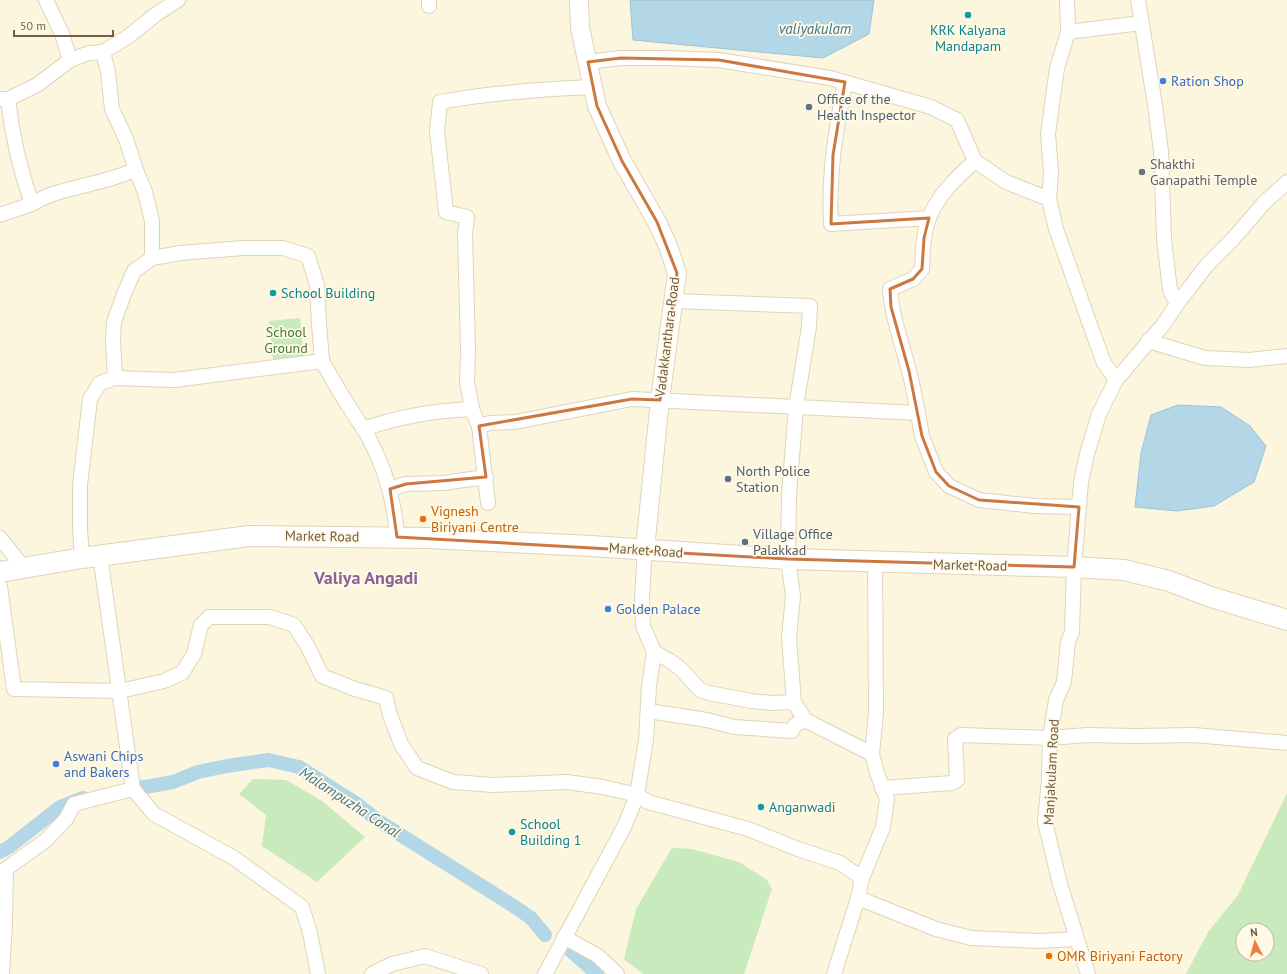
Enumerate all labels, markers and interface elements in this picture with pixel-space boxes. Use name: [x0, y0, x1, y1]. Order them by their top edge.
marker: KRK Kalyana Mandapam: [963, 10, 973, 20]
scale bar: [14, 12, 113, 38]
text: 50 m: [20, 18, 46, 33]
water label: valiyakulam: [779, 19, 851, 38]
place label: KRK Kalyana Mandapam: [930, 21, 1006, 55]
place label: Ration Shop: [1171, 72, 1244, 90]
marker: Ration Shop: [1158, 76, 1168, 86]
place label: Office of the Health Inspector: [817, 90, 916, 124]
marker: Office of the Health Inspector: [804, 102, 814, 112]
place label: Shakthi Ganapathi Temple: [1150, 155, 1257, 189]
marker: Shakthi Ganapathi Temple: [1137, 167, 1147, 177]
street label: Vadakkanthara Road: [651, 276, 683, 399]
place label: School Building: [281, 284, 375, 302]
marker: School Building: [268, 288, 278, 298]
park label: School Ground: [264, 323, 308, 357]
place label: North Police Station: [736, 462, 810, 496]
marker: North Police Station: [723, 474, 733, 484]
place label: Vignesh Biriyani Centre: [430, 502, 519, 536]
marker: Vignesh Biriyani Centre: [418, 514, 428, 524]
place label: Village Office Palakkad: [752, 525, 833, 559]
street label: Market Road: [285, 526, 359, 546]
marker: Village Office Palakkad: [740, 537, 750, 547]
street label: Market Road: [608, 538, 684, 562]
street label: Market Road: [933, 555, 1007, 575]
district label: Valiya Angadi: [313, 566, 418, 589]
place label: Golden Palace: [616, 600, 701, 618]
marker: Golden Palace: [603, 604, 613, 614]
street label: Manjakulam Road: [1039, 718, 1063, 826]
place label: Aswani Chips and Bakers: [64, 747, 143, 781]
marker: Aswani Chips and Bakers: [51, 759, 61, 769]
water label: Malampuzha Canal: [296, 762, 404, 842]
place label: Anganwadi: [769, 798, 836, 816]
marker: Anganwadi: [756, 802, 766, 812]
place label: School Building 1: [520, 815, 581, 849]
marker: School Building 1: [507, 827, 517, 837]
north arrow: [1235, 922, 1275, 962]
text: N: [1250, 925, 1258, 939]
place label: OMR Biriyani Factory: [1057, 947, 1183, 965]
marker: OMR Biriyani Factory: [1044, 951, 1054, 961]

